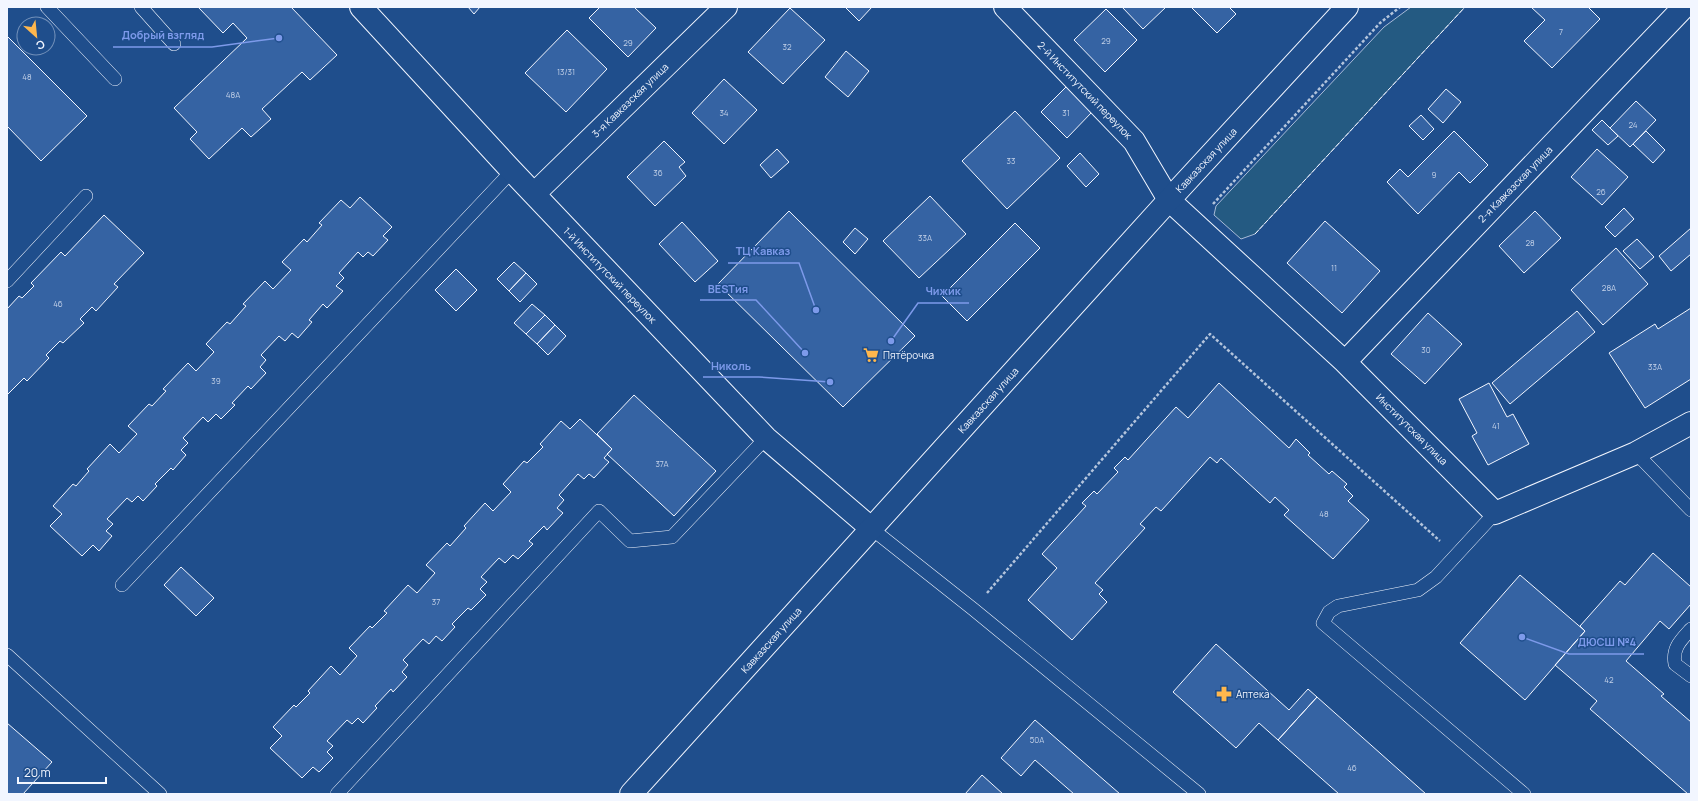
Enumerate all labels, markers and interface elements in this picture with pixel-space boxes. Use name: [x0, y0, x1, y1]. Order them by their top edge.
north arrow: [16, 16, 56, 56]
callout: Добрый взгляд: [113, 24, 212, 47]
house number: 7: [1559, 26, 1563, 37]
text: Добрый взгляд: [122, 27, 204, 42]
house number: 29: [1101, 35, 1111, 46]
text: С: [34, 37, 48, 54]
house number: 29: [623, 37, 633, 48]
street label: 2-й Институтский переулок: [1035, 38, 1136, 143]
house number: 32: [783, 41, 792, 52]
street label: 3-я Кавказская улица: [589, 60, 671, 140]
house number: 13/31: [557, 66, 575, 77]
house number: 48: [22, 71, 32, 82]
house number: 48А: [226, 89, 240, 100]
house number: 34: [719, 107, 729, 118]
house number: 31: [1062, 107, 1070, 118]
house number: 24: [1628, 119, 1638, 130]
street label: Кавказская улица: [1172, 124, 1240, 196]
street label: 2-я Кавказская улица: [1475, 143, 1555, 225]
house number: 33: [1007, 155, 1015, 166]
house number: 36: [653, 167, 663, 178]
house number: 9: [1432, 169, 1437, 180]
house number: 26: [1596, 186, 1606, 197]
street label: 1-й Институтский переулок: [560, 224, 660, 327]
house number: 33А: [918, 232, 932, 243]
house number: 28: [1525, 237, 1535, 248]
callout: ТЦ Кавказ: [728, 240, 799, 263]
text: ТЦ Кавказ: [736, 243, 791, 258]
house number: 11: [1331, 262, 1337, 273]
callout: BESTия: [700, 277, 756, 300]
callout: Чижик: [918, 280, 969, 303]
text: BESTия: [708, 281, 748, 296]
house number: 28А: [1602, 282, 1616, 293]
text: Чижик: [925, 283, 962, 298]
house number: 46: [53, 298, 63, 309]
house number: 30: [1421, 344, 1431, 355]
supermarket icon: Пятёрочка: [862, 346, 880, 364]
place label: Пятёрочка: [883, 348, 934, 362]
callout: Николь: [703, 354, 759, 377]
text: Николь: [711, 358, 751, 373]
house number: 33А: [1648, 361, 1662, 372]
street label: Кавказская улица: [955, 364, 1021, 436]
house number: 39: [211, 375, 221, 386]
street label: Институтская улица: [1373, 390, 1451, 468]
house number: 41: [1492, 420, 1500, 431]
house number: 37А: [655, 458, 669, 469]
house number: 48: [1319, 508, 1329, 519]
house number: 37: [432, 596, 440, 607]
street label: Кавказская улица: [738, 604, 804, 676]
callout: ДЮСШ №4: [1569, 631, 1644, 654]
text: ДЮСШ №4: [1578, 634, 1637, 649]
house number: 42: [1604, 674, 1614, 685]
pharmacy icon: Аптека: [1215, 685, 1233, 703]
place label: Аптека: [1236, 687, 1269, 701]
house number: 50А: [1030, 734, 1044, 745]
scale bar: [18, 759, 106, 785]
house number: 46: [1347, 762, 1357, 773]
text: 20 m: [24, 764, 51, 781]

